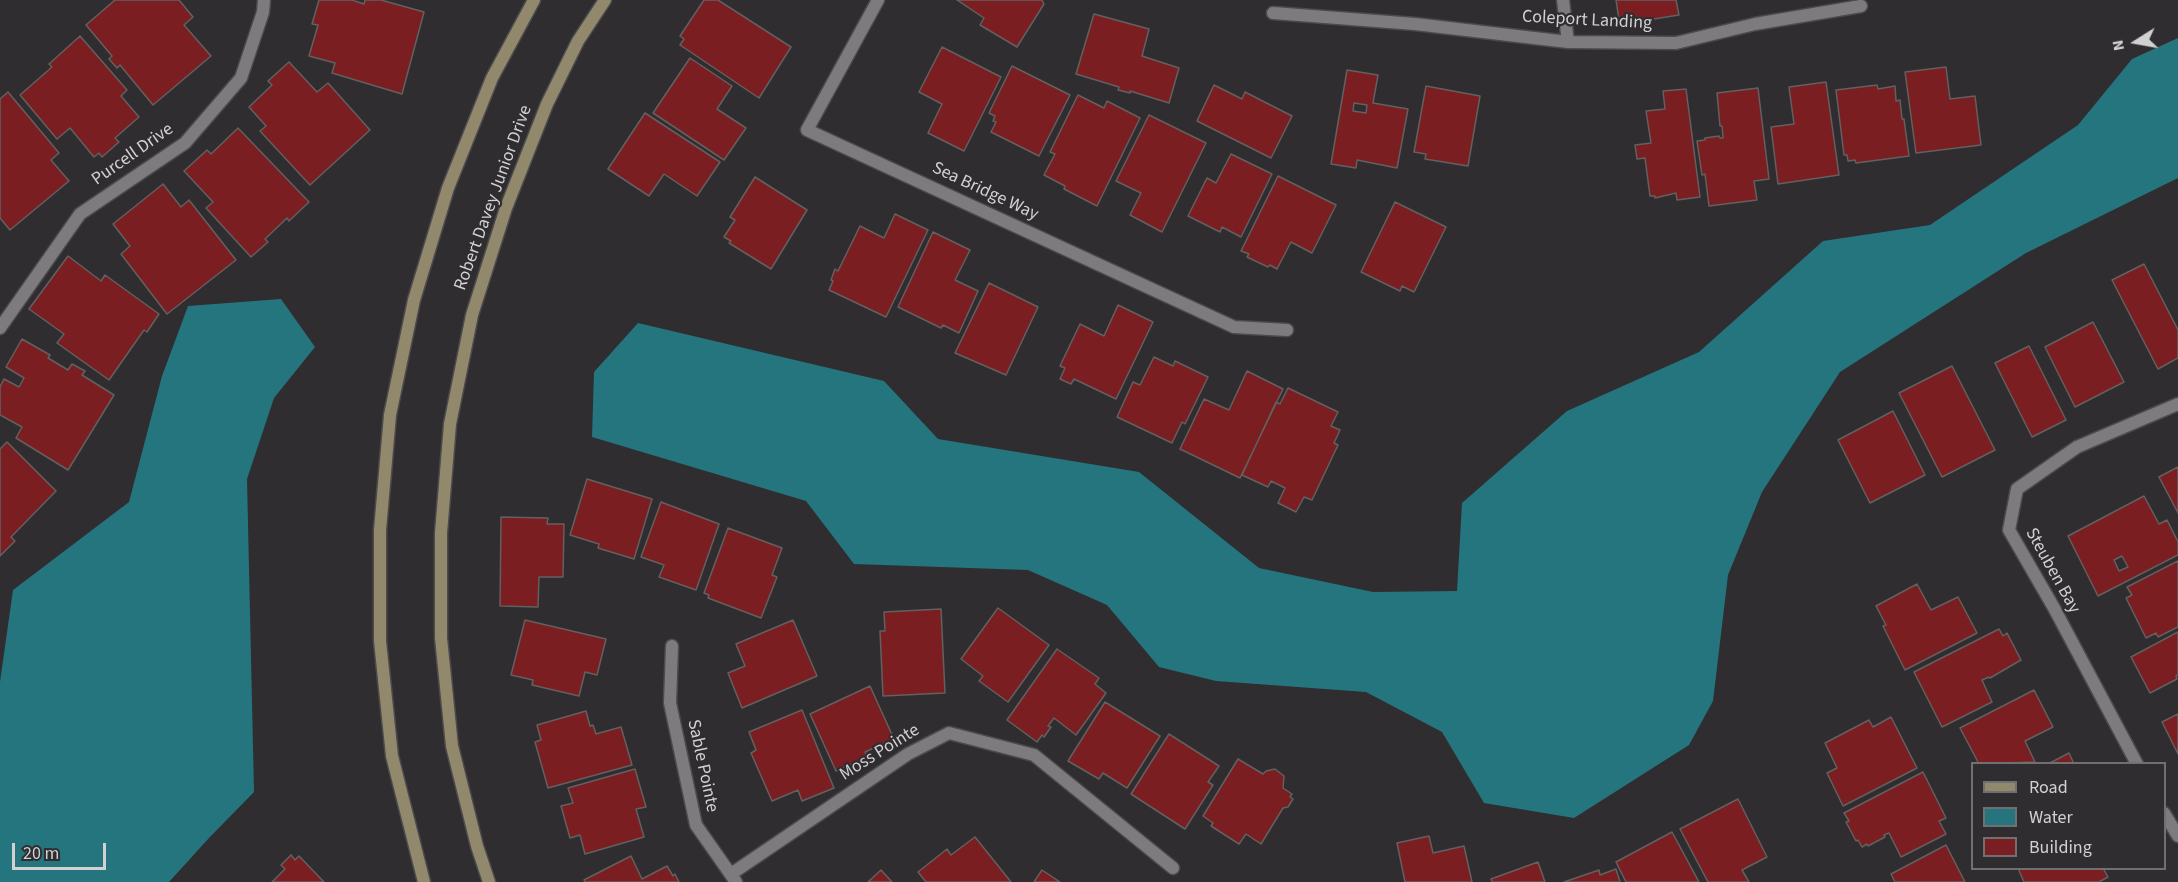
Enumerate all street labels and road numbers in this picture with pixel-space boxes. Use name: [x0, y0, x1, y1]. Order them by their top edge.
street label: Coleport Landing: [1521, 7, 1653, 35]
street label: Robert Davey Junior Drive: [450, 102, 538, 294]
street label: Purcell Drive: [88, 119, 178, 191]
street label: Sea Bridge Way: [928, 158, 1042, 226]
street label: Steuben Bay: [2020, 525, 2084, 617]
street label: Sable Pointe: [682, 718, 722, 814]
street label: Moss Pointe: [836, 720, 924, 786]

